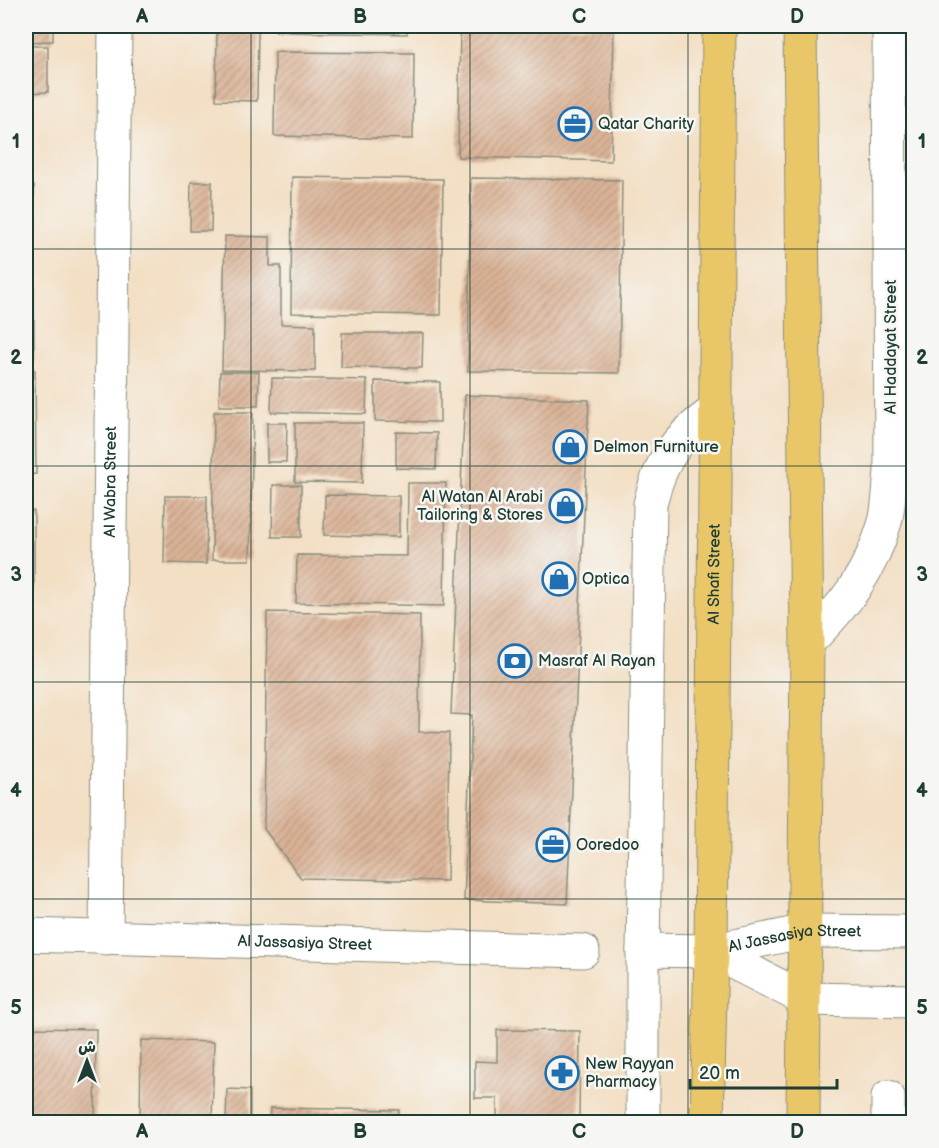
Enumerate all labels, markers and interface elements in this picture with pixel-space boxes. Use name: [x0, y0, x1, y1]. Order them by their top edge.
text: A: [135, 5, 149, 29]
text: B: [353, 5, 367, 29]
text: C: [572, 5, 586, 29]
text: D: [790, 5, 804, 29]
office icon: Qatar Charity: [557, 106, 593, 142]
place label: Qatar Charity: [598, 115, 695, 134]
text: 1: [12, 130, 20, 154]
text: 1: [918, 130, 926, 154]
street label: Al Haddayat Street: [882, 280, 901, 414]
text: 2: [10, 346, 22, 370]
text: 2: [916, 346, 928, 370]
street label: Al Wabra Street: [100, 426, 121, 538]
shop icon: Delmon Furniture: [552, 429, 588, 465]
place label: Delmon Furniture: [593, 438, 719, 457]
place label: Al Watan Al Arabi Tailoring & Stores: [417, 488, 543, 525]
shop icon: Al Watan Al Arabi Tailoring & Stores: [548, 488, 584, 524]
street label: Al Shafi Street: [704, 524, 724, 625]
shop icon: Optica: [541, 561, 577, 597]
text: 3: [10, 563, 22, 587]
text: 3: [916, 563, 928, 587]
place label: Optica: [582, 570, 630, 589]
bank icon: Masraf Al Rayan: [497, 643, 533, 679]
place label: Masraf Al Rayan: [538, 652, 656, 671]
text: 4: [10, 779, 22, 803]
text: 4: [916, 779, 928, 803]
office icon: Ooredoo: [535, 827, 571, 863]
place label: Ooredoo: [576, 836, 639, 855]
street label: Al Jassasiya Street: [726, 921, 861, 957]
street label: Al Jassasiya Street: [237, 932, 372, 954]
text: 5: [10, 996, 22, 1020]
text: 5: [916, 996, 928, 1020]
north arrow: [57, 1031, 117, 1091]
text: ش: [78, 1038, 96, 1057]
scale bar: [690, 1052, 837, 1090]
pharmacy icon: New Rayyan Pharmacy: [544, 1055, 580, 1091]
place label: New Rayyan Pharmacy: [585, 1055, 674, 1092]
text: 20 m: [699, 1063, 740, 1084]
text: A: [135, 1120, 149, 1144]
text: B: [353, 1120, 367, 1144]
text: C: [572, 1120, 586, 1144]
text: D: [790, 1120, 804, 1144]

